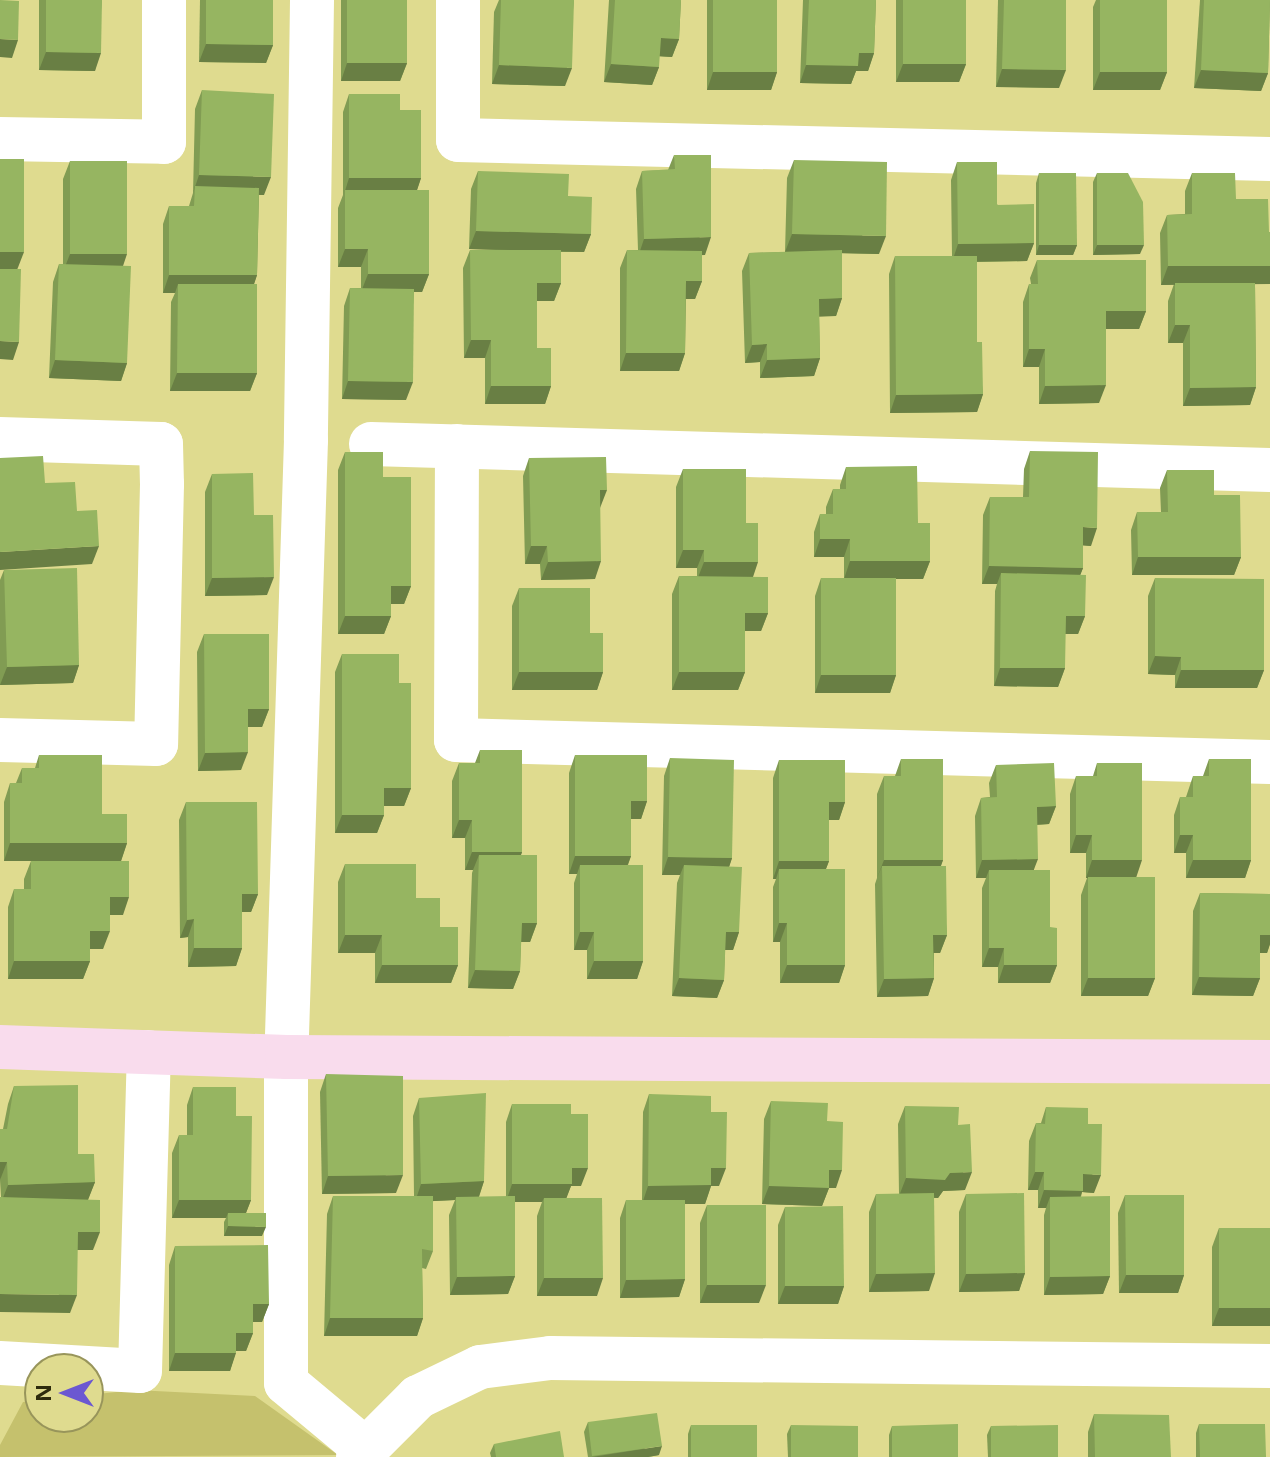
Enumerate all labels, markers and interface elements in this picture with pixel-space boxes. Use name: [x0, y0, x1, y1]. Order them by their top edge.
north arrow: [24, 1353, 104, 1433]
text: N: [27, 1384, 57, 1402]

